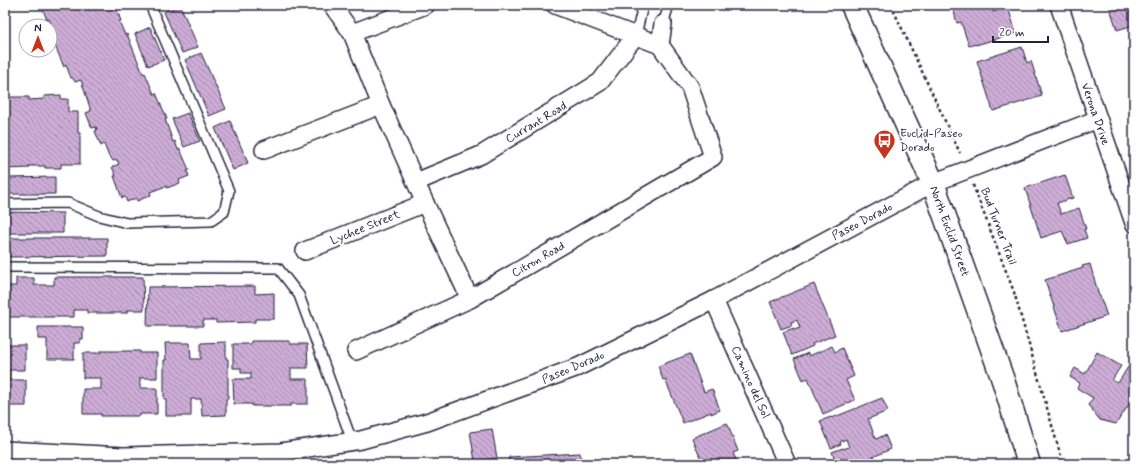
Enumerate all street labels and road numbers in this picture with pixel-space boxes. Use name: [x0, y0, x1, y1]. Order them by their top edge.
street label: Verona Drive: [1077, 81, 1113, 148]
street label: Currant Road: [503, 98, 570, 147]
street label: North Euclid Street: [925, 184, 973, 279]
street label: Bud Turner Trail: [976, 186, 1020, 267]
street label: Paseo Dorado: [829, 199, 896, 245]
street label: Lychee Street: [328, 207, 403, 249]
street label: Citron Road: [509, 238, 568, 282]
street label: Camino del Sol: [727, 344, 773, 421]
street label: Paseo Dorado: [540, 347, 607, 388]

